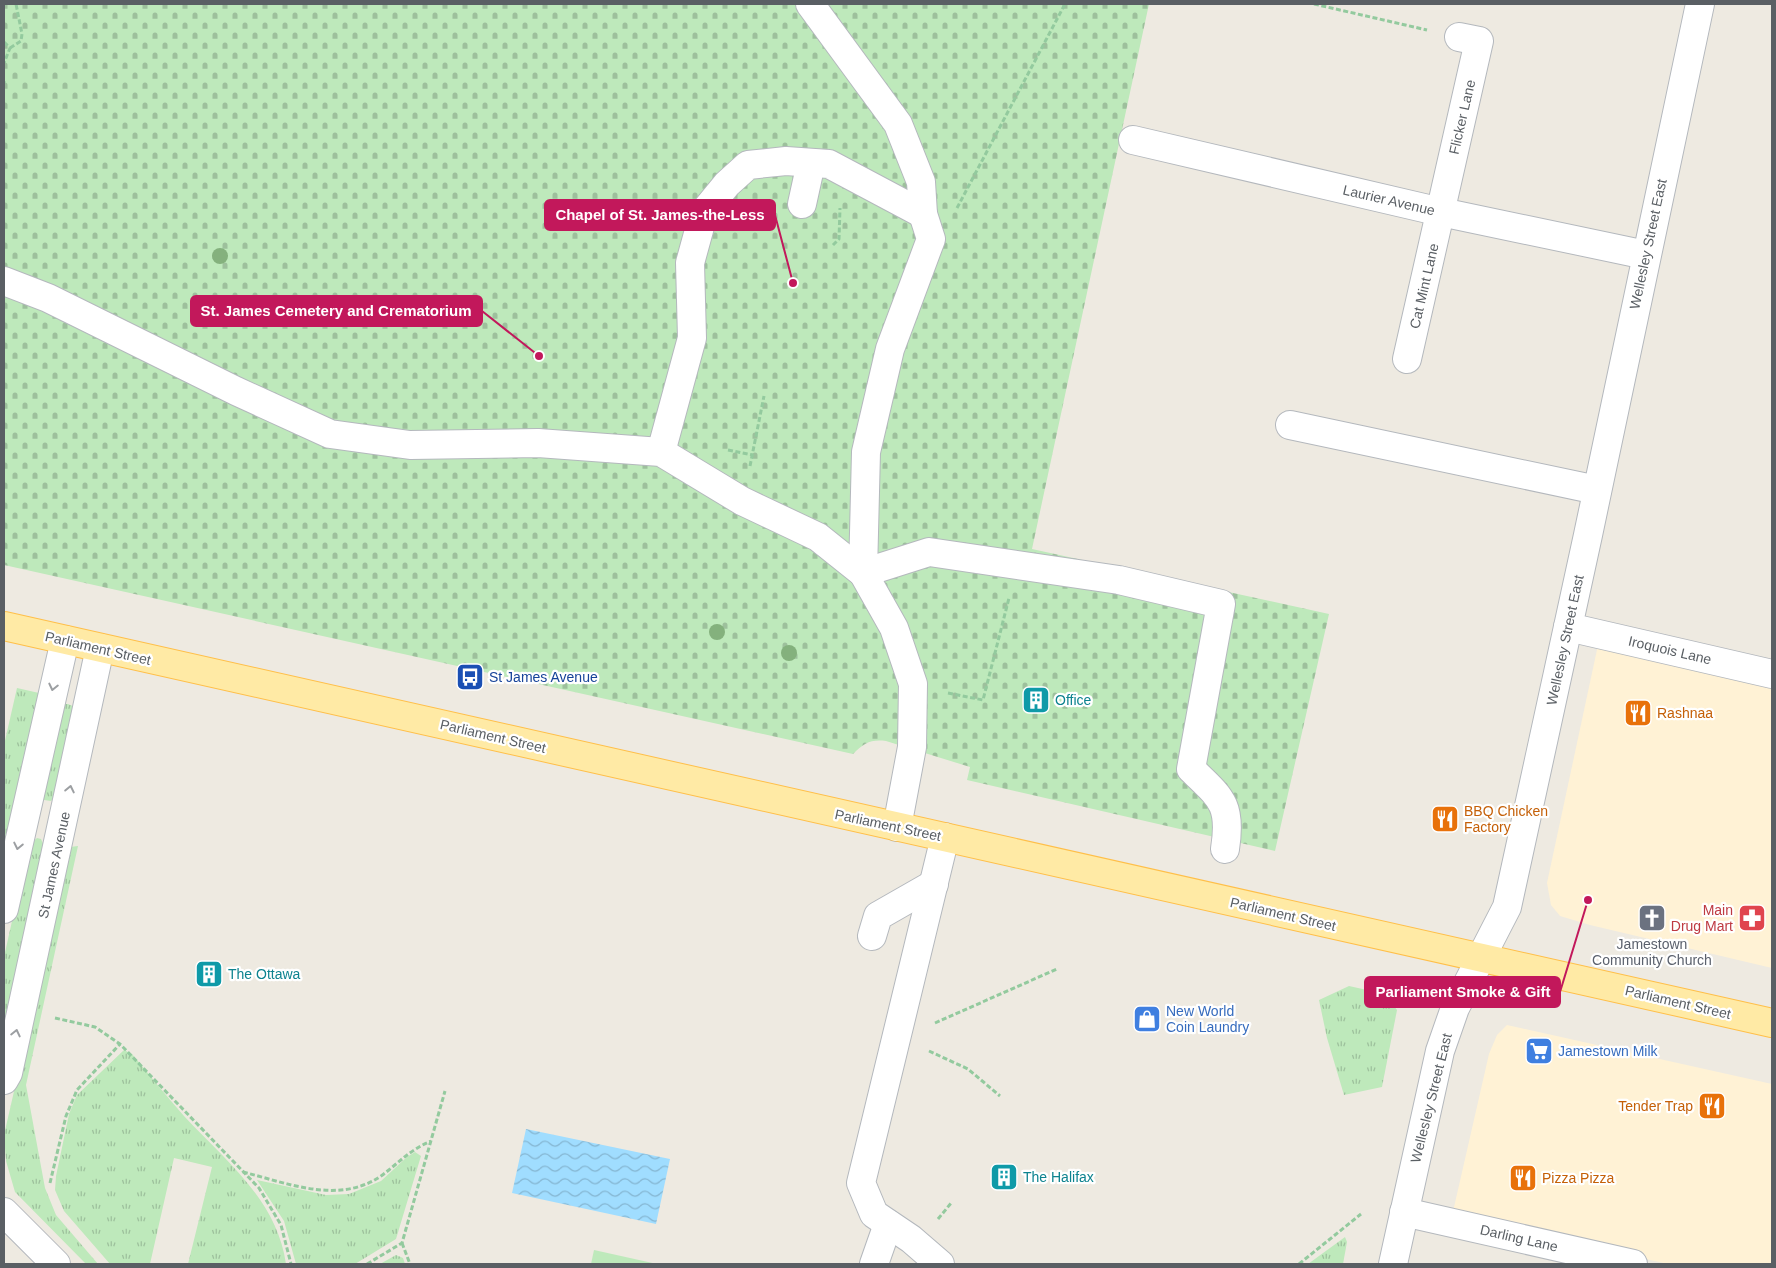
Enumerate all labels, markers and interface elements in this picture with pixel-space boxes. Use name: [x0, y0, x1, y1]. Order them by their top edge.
street label: Flicker Lane: [1446, 78, 1478, 156]
street label: Wellesley Street East: [1626, 177, 1670, 311]
street label: Laurier Avenue: [1341, 182, 1437, 218]
callout: Chapel of St. James-the-Less: [545, 200, 775, 230]
text: Chapel of St. James-the-Less: [555, 206, 765, 223]
street label: Cat Mint Lane: [1406, 242, 1442, 330]
callout: St. James Cemetery and Crematorium: [191, 296, 482, 326]
text: St. James Cemetery and Crematorium: [201, 302, 471, 319]
street label: Wellesley Street East: [1543, 573, 1587, 707]
street label: Parliament Street: [44, 628, 153, 668]
street label: Iroquois Lane: [1627, 633, 1713, 667]
bus stop icon: St James Avenue: [455, 662, 485, 692]
place label: St James Avenue: [489, 669, 598, 685]
one-way arrow: [48, 683, 59, 692]
building icon: Office: [1021, 685, 1051, 715]
place label: Office: [1055, 692, 1092, 708]
restaurant icon: Rashnaa: [1623, 698, 1653, 728]
place label: Rashnaa: [1657, 705, 1713, 721]
street label: Parliament Street: [439, 716, 548, 756]
one-way arrow: [64, 785, 75, 793]
place label: BBQ Chicken Factory: [1464, 803, 1548, 835]
restaurant icon: BBQ Chicken Factory: [1430, 804, 1460, 834]
street label: Parliament Street: [833, 806, 943, 844]
street label: St James Avenue: [35, 810, 73, 920]
one-way arrow: [13, 842, 24, 850]
street label: Parliament Street: [1229, 894, 1338, 934]
place label: Main Drug Mart: [1671, 902, 1733, 934]
church icon: Jamestown Community Church: [1637, 903, 1667, 933]
pharmacy icon: Main Drug Mart: [1737, 903, 1767, 933]
place label: Jamestown Community Church: [1592, 936, 1712, 968]
building icon: The Ottawa: [194, 959, 224, 989]
place label: The Ottawa: [228, 966, 301, 982]
callout: Parliament Smoke & Gift: [1365, 977, 1560, 1007]
street label: Parliament Street: [1624, 982, 1733, 1022]
text: Parliament Smoke & Gift: [1375, 983, 1551, 1000]
place label: New World Coin Laundry: [1166, 1003, 1249, 1035]
shop icon: New World Coin Laundry: [1132, 1004, 1162, 1034]
one-way arrow: [11, 1029, 21, 1038]
street label: Wellesley Street East: [1407, 1032, 1455, 1164]
supermarket icon: Jamestown Milk: [1524, 1036, 1554, 1066]
place label: Jamestown Milk: [1558, 1043, 1659, 1059]
restaurant icon: Tender Trap: [1697, 1091, 1727, 1121]
place label: Tender Trap: [1618, 1098, 1693, 1114]
building icon: The Halifax: [989, 1162, 1019, 1192]
restaurant icon: Pizza Pizza: [1508, 1163, 1538, 1193]
place label: The Halifax: [1023, 1169, 1094, 1185]
place label: Pizza Pizza: [1542, 1170, 1615, 1186]
street label: Darling Lane: [1479, 1221, 1560, 1255]

